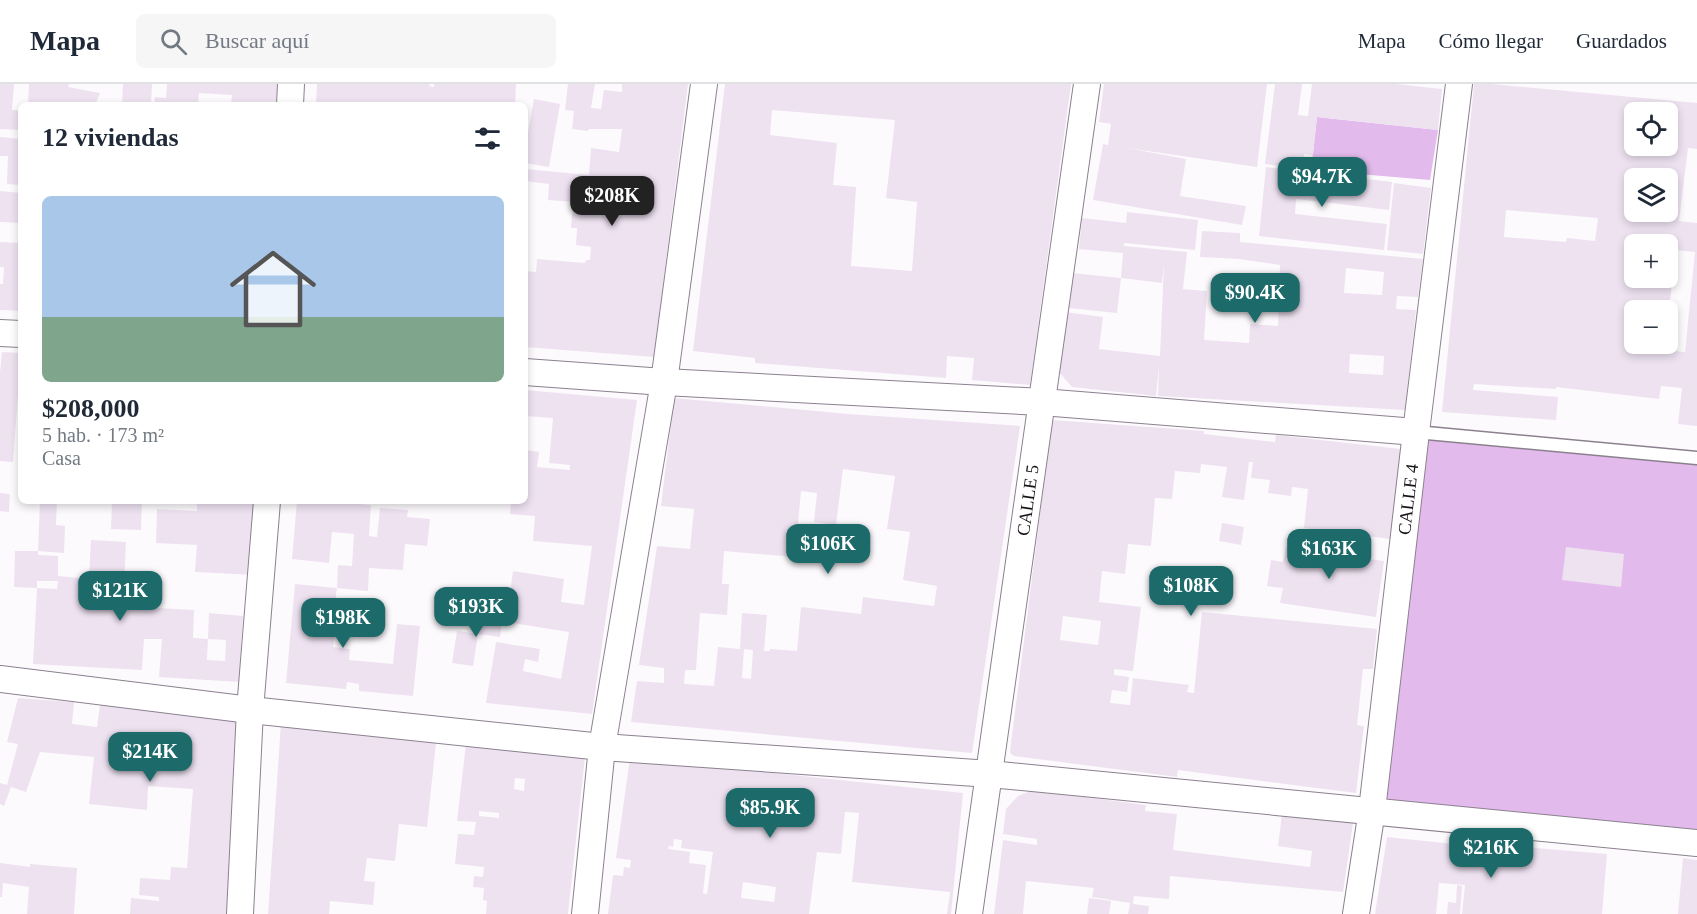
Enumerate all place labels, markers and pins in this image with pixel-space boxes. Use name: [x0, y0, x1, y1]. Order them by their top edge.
pin: $94.7K: [1273, 157, 1371, 208]
pin: $208K: [570, 176, 654, 227]
pin: $90.4K: [1206, 273, 1304, 324]
pin: $106K: [786, 524, 870, 575]
pin: $163K: [1287, 529, 1371, 580]
pin: $108K: [1149, 566, 1233, 617]
pin: $121K: [78, 571, 162, 622]
pin: $193K: [434, 587, 518, 638]
pin: $198K: [301, 598, 385, 649]
pin: $214K: [108, 732, 192, 783]
pin: $85.9K: [721, 788, 819, 839]
pin: $216K: [1449, 828, 1533, 879]

